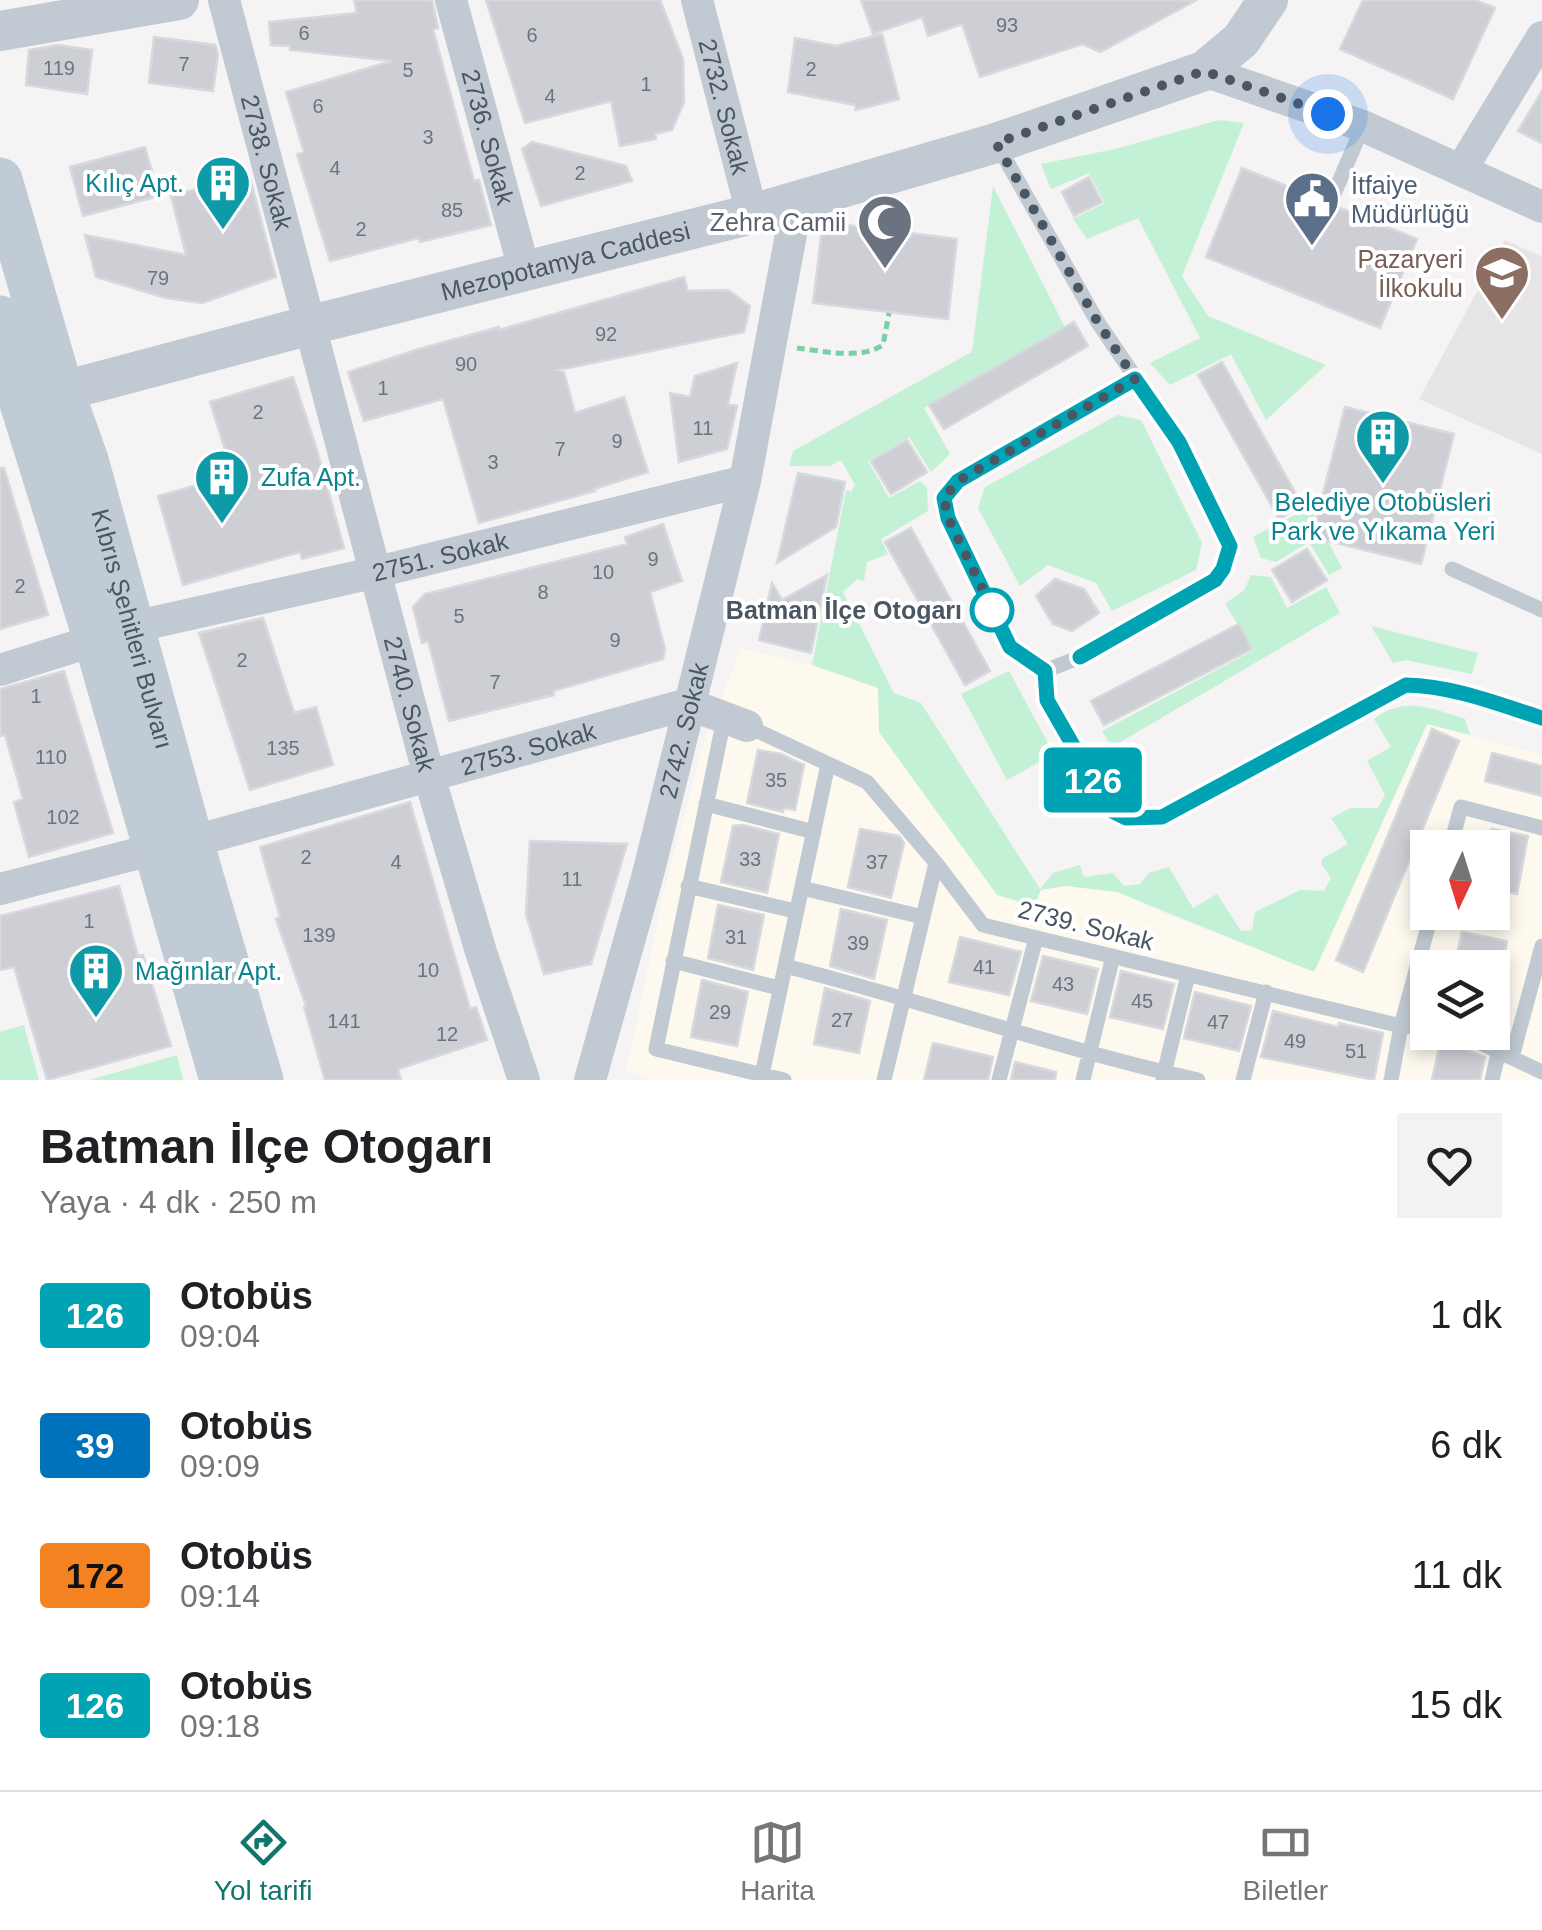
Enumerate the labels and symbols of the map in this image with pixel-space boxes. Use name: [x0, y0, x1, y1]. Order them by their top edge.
house number: 93: [996, 14, 1018, 36]
house number: 6: [298, 22, 310, 44]
house number: 6: [526, 24, 538, 46]
street label: 2732. Sokak: [694, 36, 755, 178]
house number: 7: [178, 53, 190, 75]
house number: 119: [43, 57, 75, 79]
house number: 2: [805, 58, 817, 80]
house number: 5: [402, 59, 414, 81]
street label: 2736. Sokak: [456, 66, 520, 208]
house number: 1: [640, 73, 652, 95]
house number: 4: [544, 85, 556, 107]
your location: [1303, 89, 1353, 139]
street label: 2738. Sokak: [236, 92, 298, 234]
house number: 6: [312, 95, 324, 117]
house number: 3: [422, 126, 434, 148]
building icon: Kılıç Apt.: [193, 153, 253, 232]
house number: 4: [329, 157, 341, 179]
house number: 2: [574, 162, 586, 184]
place label: Kılıç Apt.: [85, 169, 184, 197]
public building icon: İtfaiye Müdürlüğü: [1282, 169, 1342, 248]
place label: İtfaiye Müdürlüğü: [1351, 171, 1469, 228]
mosque icon: Zehra Camii: [855, 192, 915, 271]
house number: 85: [441, 199, 463, 221]
place label: Zehra Camii: [710, 208, 846, 236]
street label: Mezopotamya Caddesi: [438, 216, 693, 306]
house number: 2: [355, 218, 367, 240]
school or university icon: Pazaryeri İlkokulu: [1472, 243, 1532, 322]
place label: Pazaryeri İlkokulu: [1357, 245, 1463, 302]
house number: 79: [147, 267, 169, 289]
house number: 92: [595, 323, 617, 345]
house number: 90: [455, 353, 477, 375]
house number: 1: [377, 377, 389, 399]
house number: 2: [252, 401, 264, 423]
building icon: Belediye Otobüsleri Park ve Yıkama Yeri: [1353, 407, 1413, 486]
house number: 11: [693, 417, 713, 439]
house number: 9: [611, 430, 623, 452]
house number: 7: [554, 438, 566, 460]
building icon: Zufa Apt.: [192, 447, 252, 526]
house number: 3: [487, 451, 499, 473]
place label: Zufa Apt.: [261, 463, 361, 491]
place label: Belediye Otobüsleri Park ve Yıkama Yeri: [1271, 488, 1495, 545]
street label: Kıbrıs Şehitleri Bulvarı: [86, 506, 179, 752]
street label: 2751. Sokak: [369, 526, 511, 587]
house number: 9: [647, 548, 659, 570]
house number: 10: [592, 561, 614, 583]
house number: 2: [14, 575, 26, 597]
house number: 8: [537, 581, 549, 603]
marker: Batman İlçe Otogarı: [971, 589, 1013, 631]
place label: Batman İlçe Otogarı: [726, 596, 962, 624]
house number: 5: [453, 605, 465, 627]
house number: 9: [609, 629, 621, 651]
street label: 2740. Sokak: [379, 633, 441, 775]
house number: 2: [236, 649, 248, 671]
street label: 2742. Sokak: [653, 659, 714, 801]
house number: 7: [489, 671, 501, 693]
house number: 1: [30, 685, 42, 707]
street label: 2753. Sokak: [458, 716, 599, 780]
house number: 135: [266, 737, 300, 759]
house number: 110: [35, 746, 67, 768]
line badge: 126: [1036, 748, 1150, 812]
house number: 35: [765, 769, 787, 791]
house number: 102: [46, 806, 80, 828]
north arrow: [1410, 830, 1510, 930]
house number: 2: [300, 846, 312, 868]
house number: 33: [739, 848, 761, 870]
house number: 4: [390, 851, 402, 873]
house number: 37: [866, 851, 888, 873]
house number: 11: [562, 868, 582, 890]
street label: 2739. Sokak: [1015, 895, 1157, 956]
house number: 1: [83, 910, 95, 932]
house number: 139: [302, 924, 336, 946]
house number: 31: [725, 926, 747, 948]
house number: 39: [847, 932, 869, 954]
building icon: Mağınlar Apt.: [66, 941, 126, 1020]
house number: 41: [973, 956, 995, 978]
place label: Mağınlar Apt.: [135, 957, 282, 985]
house number: 10: [417, 959, 439, 981]
house number: 43: [1052, 973, 1074, 995]
house number: 45: [1131, 990, 1153, 1012]
house number: 29: [709, 1001, 731, 1023]
house number: 27: [831, 1009, 853, 1031]
house number: 141: [327, 1010, 361, 1032]
house number: 47: [1207, 1011, 1229, 1033]
house number: 12: [436, 1023, 458, 1045]
house number: 49: [1284, 1030, 1306, 1052]
house number: 51: [1345, 1040, 1367, 1062]

